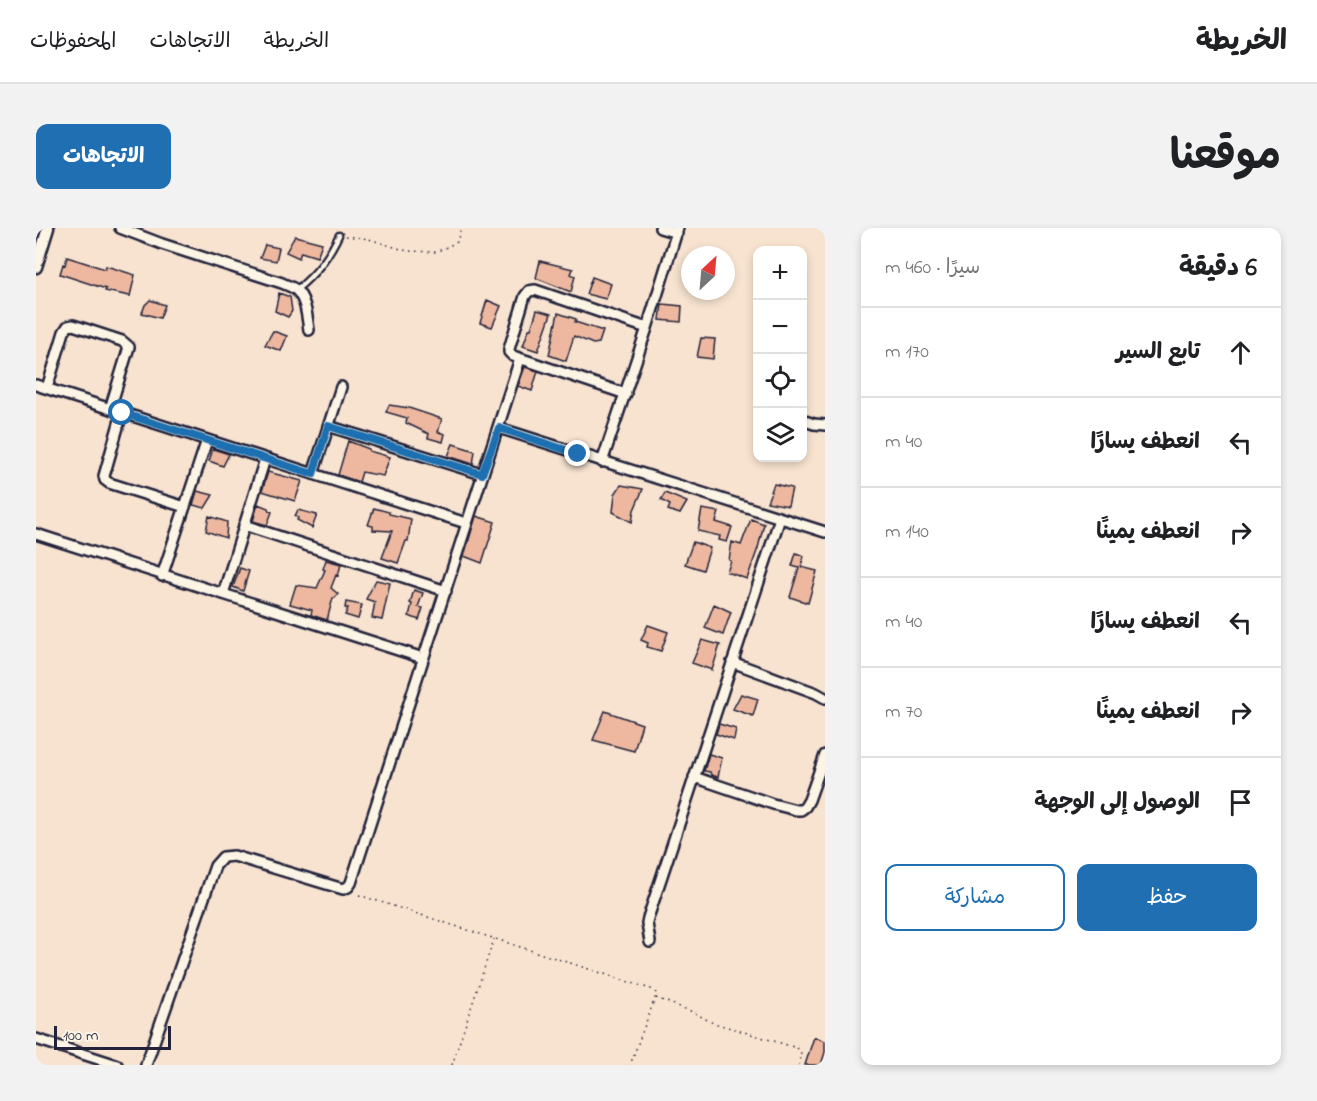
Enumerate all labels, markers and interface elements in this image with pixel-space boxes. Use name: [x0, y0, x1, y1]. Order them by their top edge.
text: الخريطة: [1196, 22, 1287, 63]
text: المحفوظات: [30, 27, 116, 57]
text: الاتجاهات: [149, 27, 231, 57]
text: الخريطة: [264, 27, 329, 57]
button: الاتجاهات: [36, 124, 171, 189]
text: موقعنا: [1170, 127, 1281, 188]
north arrow: [681, 246, 735, 300]
map controls: [753, 246, 807, 462]
button: +: [753, 246, 807, 300]
text: 6 دقيقة: [1179, 250, 1257, 288]
text: سيرًا · 460 m: [885, 254, 980, 283]
button: −: [753, 300, 807, 354]
icon: ahead: [1224, 336, 1257, 369]
text: تابع السير: [1116, 337, 1200, 369]
text: 170 m: [885, 338, 929, 367]
button: locate: [753, 354, 807, 408]
route start: [108, 399, 134, 425]
button: layers: [753, 408, 807, 462]
icon: left: [1224, 426, 1257, 459]
text: انعطف يسارًا: [1091, 427, 1200, 459]
text: 40 m: [885, 428, 922, 457]
route end: [564, 440, 590, 466]
icon: right: [1224, 516, 1257, 549]
text: انعطف يمينًا: [1096, 517, 1200, 549]
text: 140 m: [885, 518, 929, 547]
icon: left: [1224, 606, 1257, 639]
text: انعطف يسارًا: [1091, 607, 1200, 639]
text: 40 m: [885, 608, 922, 637]
icon: right: [1224, 696, 1257, 729]
text: انعطف يمينًا: [1096, 697, 1200, 729]
text: 70 m: [885, 698, 922, 727]
icon: arrive: [1224, 786, 1257, 819]
text: الوصول إلى الوجهة: [1034, 787, 1200, 819]
button: مشاركة: [885, 864, 1065, 931]
button: حفظ: [1077, 864, 1257, 931]
scale bar: [54, 1023, 171, 1050]
text: 100 m: [63, 1024, 98, 1048]

